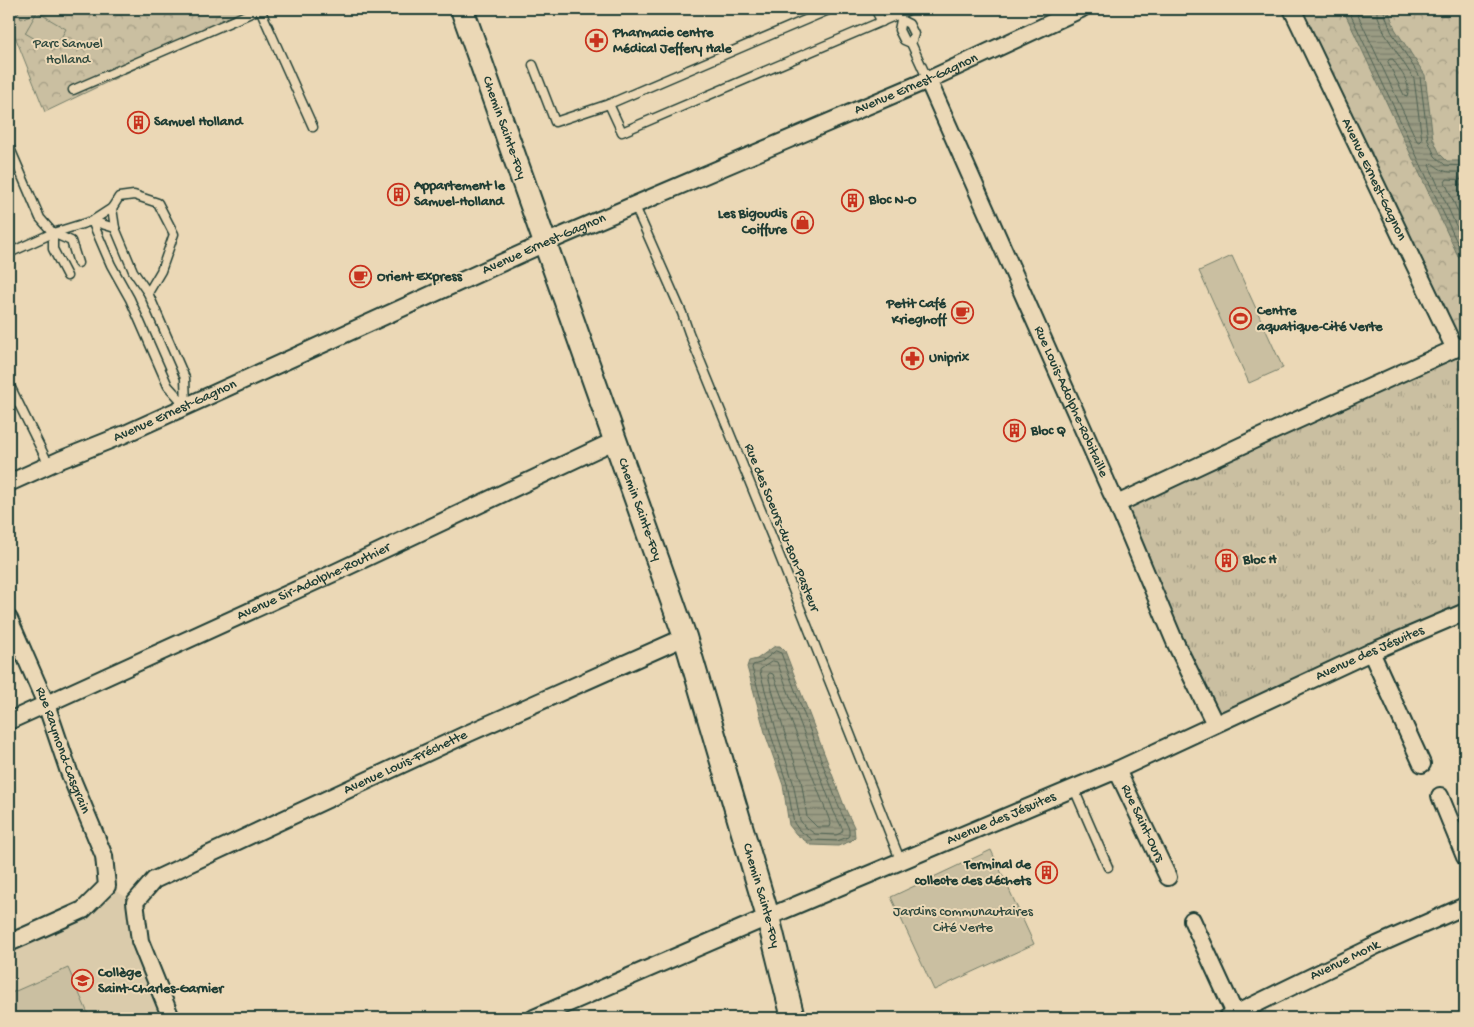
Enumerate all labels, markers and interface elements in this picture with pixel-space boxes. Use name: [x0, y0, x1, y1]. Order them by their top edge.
place label: Pharmacie centre Médical Jeffery Hale: [612, 25, 733, 58]
pharmacy icon: Pharmacie centre Médical Jeffery Hale: [585, 29, 609, 53]
park label: Parc Samuel Holland: [32, 36, 103, 69]
street label: Avenue Ernest-Gagnon: [852, 49, 981, 119]
street label: Chemin Sainte-Foy: [478, 74, 530, 182]
building icon: Samuel Holland: [126, 110, 150, 134]
place label: Samuel Holland: [154, 114, 244, 131]
street label: Avenue Ernest-Gagnon: [1337, 116, 1410, 244]
place label: Appartement le Samuel-Holland: [413, 178, 506, 211]
building icon: Appartement le Samuel-Holland: [386, 182, 410, 206]
building icon: Bloc N-O: [841, 188, 865, 212]
place label: Bloc N-O: [868, 192, 917, 209]
place label: Les Bigoudis Coiffure: [718, 206, 788, 239]
street label: Avenue Ernest-Gagnon: [479, 209, 609, 279]
shop icon: Les Bigoudis Coiffure: [791, 210, 815, 234]
cafe icon: Orient Express: [349, 265, 373, 289]
place label: Orient Express: [377, 269, 463, 286]
place label: Petit Café Krieghoff: [885, 296, 948, 329]
cafe icon: Petit Café Krieghoff: [950, 300, 974, 324]
place label: Centre aquatique-Cité Verte: [1256, 303, 1383, 336]
sports icon: Centre aquatique-Cité Verte: [1229, 307, 1253, 331]
street label: Rue Louis-Adolphe-Robitaille: [1030, 323, 1112, 481]
pharmacy icon: Uniprix: [901, 346, 925, 370]
place label: Uniprix: [929, 350, 970, 367]
street label: Avenue Ernest-Gagnon: [111, 376, 240, 446]
building icon: Bloc Q: [1003, 419, 1027, 443]
place label: Bloc Q: [1030, 423, 1067, 440]
street label: Rue des Soeurs-du-Bon-Pasteur: [739, 441, 823, 616]
street label: Chemin Sainte-Foy: [614, 456, 666, 563]
street label: Avenue Sir-Adolphe-Routhier: [234, 539, 394, 624]
building icon: Bloc H: [1215, 548, 1239, 572]
place label: Bloc H: [1242, 552, 1278, 569]
street label: Avenue des Jésuites: [1313, 622, 1427, 685]
street label: Rue Raymond-Casgrain: [31, 684, 94, 817]
street label: Avenue Louis-Fréchette: [341, 726, 471, 799]
street label: Rue Saint-Ours: [1117, 782, 1168, 865]
street label: Avenue des Jésuites: [944, 788, 1059, 849]
street label: Chemin Sainte-Foy: [738, 841, 784, 950]
place label: Terminal de collecte des déchets: [915, 857, 1032, 890]
building icon: Terminal de collecte des déchets: [1035, 861, 1059, 885]
park label: Jardins communautaires Cité Verte: [893, 904, 1034, 937]
street label: Avenue Monk: [1307, 936, 1384, 985]
place label: Collège Saint-Charles-Garnier: [97, 965, 225, 998]
school or university icon: Collège Saint-Charles-Garnier: [70, 969, 94, 993]

